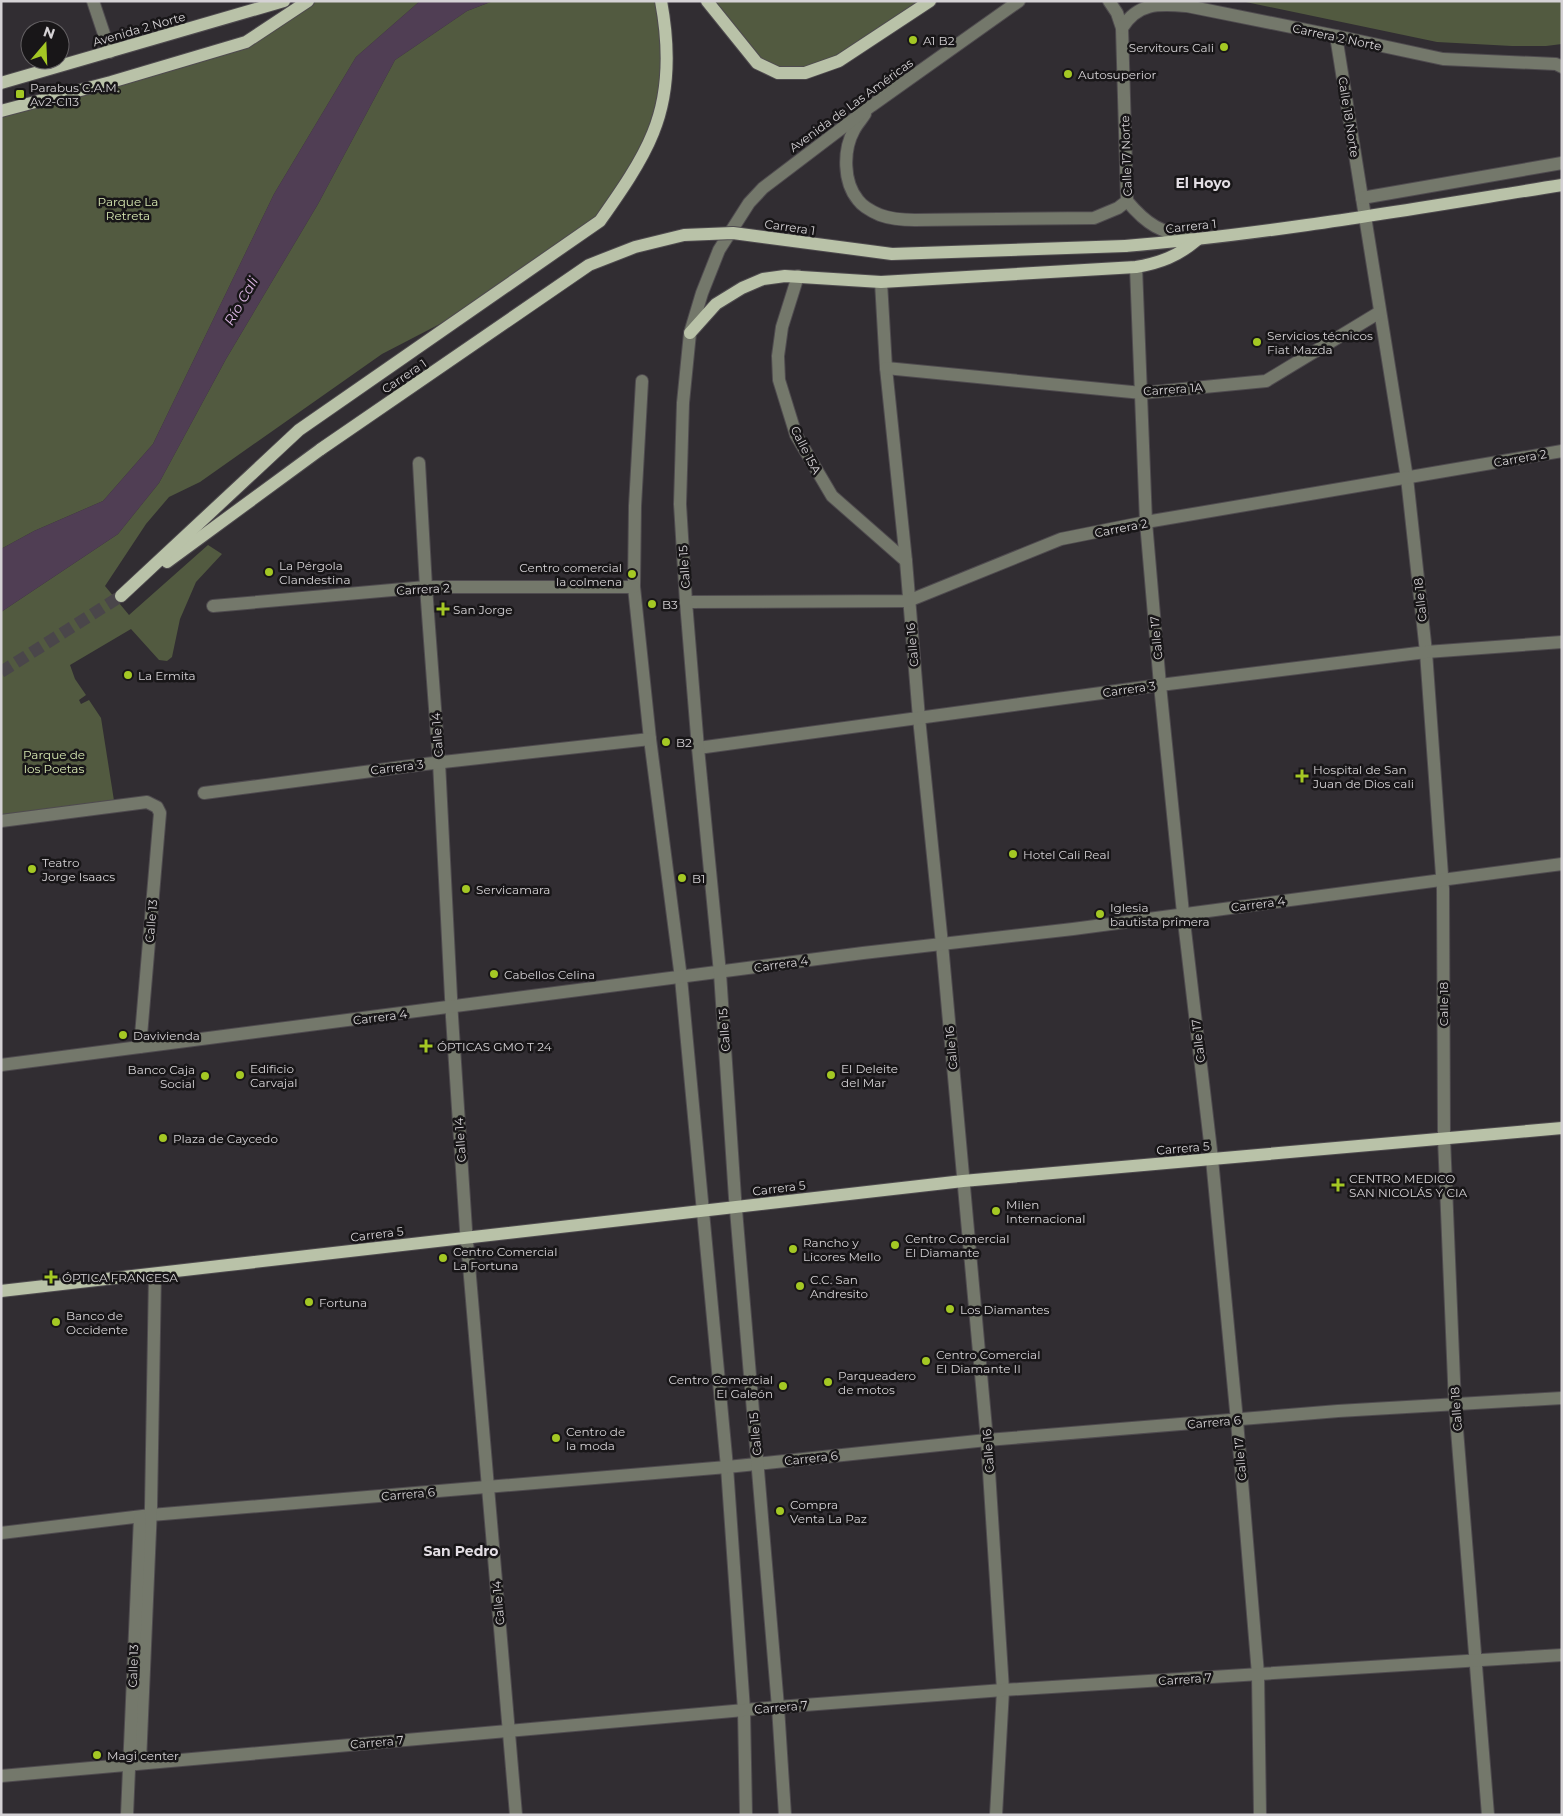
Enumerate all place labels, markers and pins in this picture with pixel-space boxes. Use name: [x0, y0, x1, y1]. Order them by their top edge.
place label: A1 B2: [923, 33, 955, 48]
marker: A1 B2: [907, 34, 919, 46]
place label: Servitours Cali: [1129, 40, 1214, 55]
marker: Servitours Cali: [1218, 41, 1230, 53]
place label: Autosuperior: [1078, 67, 1156, 82]
marker: Autosuperior: [1062, 68, 1074, 80]
place label: Parabus C.A.M. Av2-Cl13: [30, 80, 119, 109]
marker: Parabus C.A.M. Av2-Cl13: [14, 88, 26, 100]
place label: Servicios técnicos Fiat Mazda: [1267, 328, 1373, 357]
marker: Servicios técnicos Fiat Mazda: [1251, 336, 1263, 348]
place label: La Pérgola Clandestina: [279, 558, 350, 587]
place label: Centro comercial la colmena: [519, 560, 622, 589]
marker: La Pérgola Clandestina: [263, 566, 275, 578]
marker: Centro comercial la colmena: [626, 568, 638, 580]
place label: B3: [662, 597, 678, 612]
marker: B3: [646, 598, 658, 610]
place label: San Jorge: [453, 602, 512, 617]
marker: San Jorge: [437, 603, 449, 615]
place label: La Ermita: [138, 668, 196, 683]
marker: La Ermita: [122, 669, 134, 681]
place label: B2: [676, 735, 692, 750]
marker: B2: [660, 736, 672, 748]
place label: Hospital de San Juan de Dios cali: [1312, 762, 1414, 791]
marker: Hospital de San Juan de Dios cali: [1295, 769, 1309, 783]
place label: Hotel Cali Real: [1023, 847, 1110, 862]
marker: Hotel Cali Real: [1007, 848, 1019, 860]
place label: Teatro Jorge Isaacs: [41, 855, 115, 884]
marker: Teatro Jorge Isaacs: [26, 863, 38, 875]
place label: B1: [692, 871, 705, 886]
marker: B1: [676, 872, 688, 884]
place label: Servicamara: [476, 882, 550, 897]
marker: Servicamara: [460, 883, 472, 895]
place label: Iglesia bautista primera: [1110, 900, 1210, 929]
marker: Iglesia bautista primera: [1094, 908, 1106, 920]
place label: Cabellos Celina: [504, 967, 595, 982]
marker: Cabellos Celina: [488, 968, 500, 980]
place label: Davivienda: [133, 1028, 200, 1043]
marker: Davivienda: [117, 1029, 129, 1041]
marker: ÓPTICAS GMO T 24: [419, 1039, 433, 1053]
place label: ÓPTICAS GMO T 24: [437, 1039, 552, 1054]
place label: Edificio Carvajal: [250, 1061, 297, 1090]
place label: El Deleite del Mar: [841, 1061, 898, 1090]
place label: Banco Caja Social: [128, 1062, 195, 1091]
marker: Edificio Carvajal: [234, 1069, 246, 1081]
marker: El Deleite del Mar: [825, 1069, 837, 1081]
marker: Banco Caja Social: [199, 1070, 211, 1082]
place label: Plaza de Caycedo: [173, 1131, 278, 1146]
marker: Plaza de Caycedo: [157, 1132, 169, 1144]
place label: CENTRO MEDICO SAN NICOLÁS Y CIA: [1349, 1171, 1468, 1200]
marker: CENTRO MEDICO SAN NICOLÁS Y CIA: [1331, 1178, 1345, 1192]
place label: Milen Internacional: [1006, 1197, 1085, 1226]
marker: Milen Internacional: [990, 1205, 1002, 1217]
place label: Centro Comercial El Diamante: [905, 1231, 1009, 1260]
place label: Rancho y Licores Mello: [803, 1235, 881, 1264]
marker: Centro Comercial El Diamante: [889, 1239, 901, 1251]
marker: Rancho y Licores Mello: [787, 1243, 799, 1255]
place label: Centro Comercial La Fortuna: [453, 1244, 557, 1273]
marker: Centro Comercial La Fortuna: [437, 1252, 449, 1264]
marker: ÓPTICA FRANCESA: [44, 1270, 58, 1284]
place label: ÓPTICA FRANCESA: [62, 1270, 178, 1285]
place label: C.C. San Andresito: [810, 1272, 868, 1301]
marker: C.C. San Andresito: [794, 1280, 806, 1292]
place label: Fortuna: [319, 1295, 367, 1310]
marker: Fortuna: [303, 1296, 315, 1308]
place label: Los Diamantes: [960, 1302, 1050, 1317]
marker: Los Diamantes: [944, 1303, 956, 1315]
place label: Banco de Occidente: [66, 1308, 128, 1337]
marker: Banco de Occidente: [50, 1316, 62, 1328]
place label: Centro Comercial El Diamante II: [936, 1347, 1040, 1376]
marker: Centro Comercial El Diamante II: [920, 1355, 932, 1367]
place label: Parqueadero de motos: [838, 1368, 916, 1397]
place label: Centro Comercial El Galeón: [669, 1372, 773, 1401]
marker: Parqueadero de motos: [822, 1376, 834, 1388]
marker: Centro Comercial El Galeón: [777, 1380, 789, 1392]
place label: Centro de la moda: [566, 1424, 625, 1453]
marker: Centro de la moda: [550, 1432, 562, 1444]
place label: Compra Venta La Paz: [790, 1497, 867, 1526]
marker: Compra Venta La Paz: [774, 1505, 786, 1517]
place label: Magi center: [107, 1748, 179, 1763]
marker: Magi center: [91, 1749, 103, 1761]

